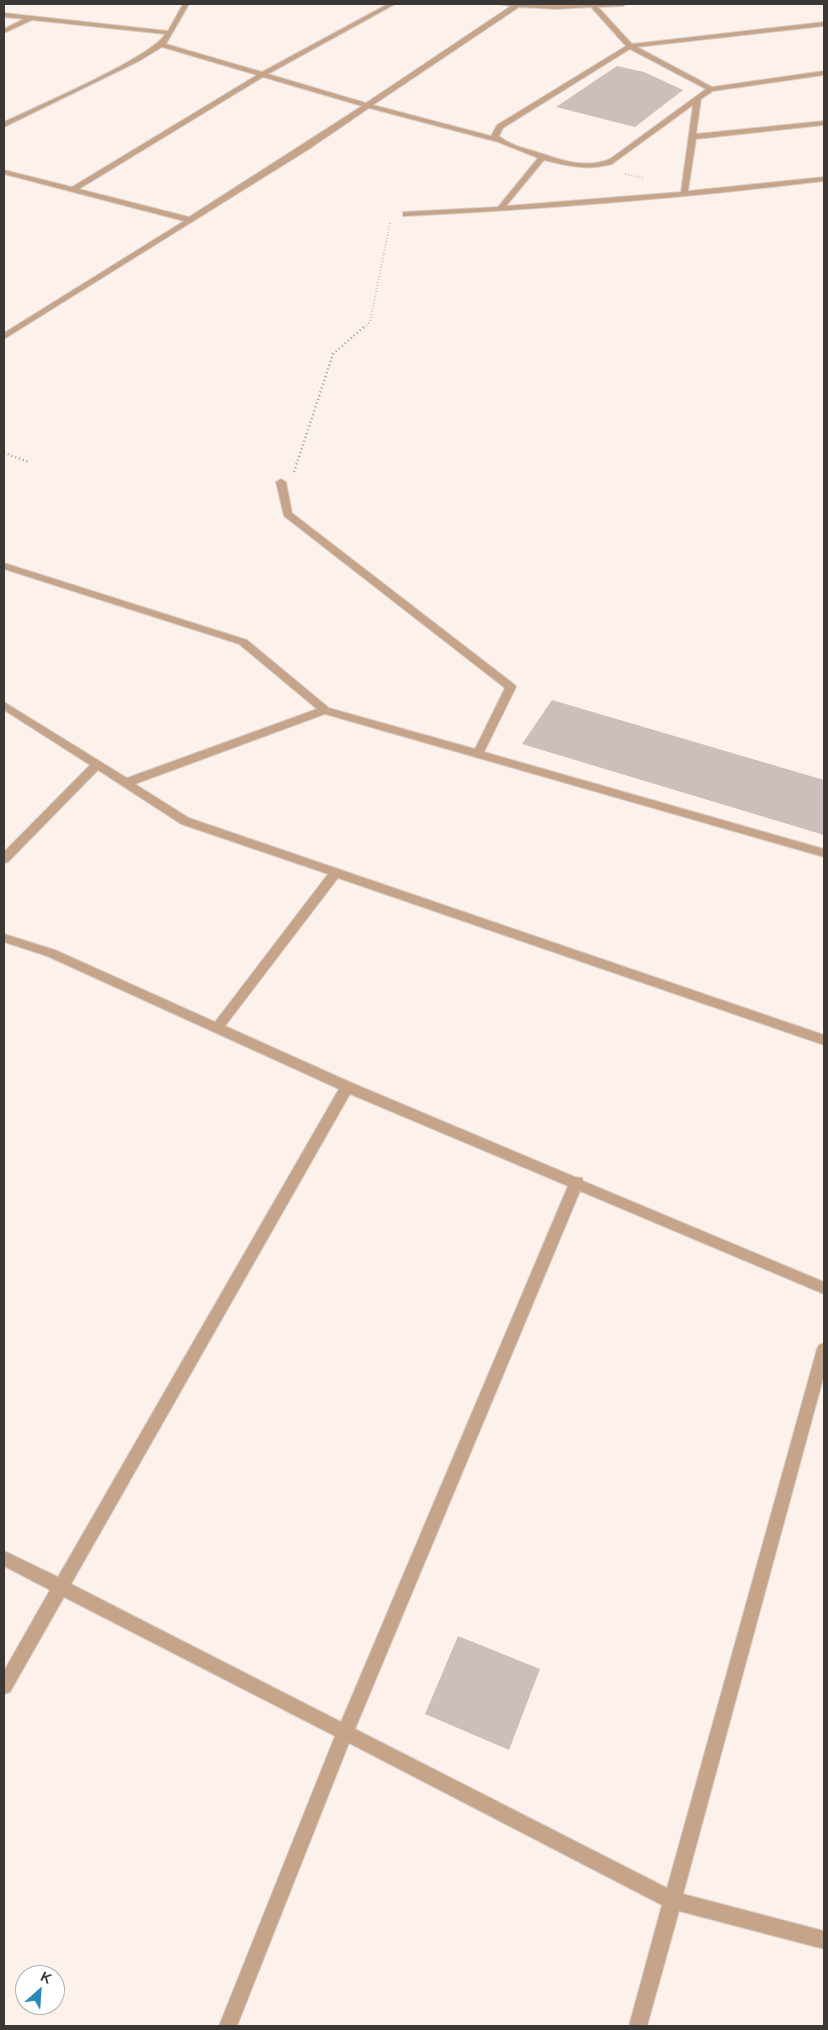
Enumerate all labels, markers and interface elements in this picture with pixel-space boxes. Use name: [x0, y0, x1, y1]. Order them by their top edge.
north arrow: [15, 1965, 65, 2015]
text: K: [38, 1968, 54, 1987]

